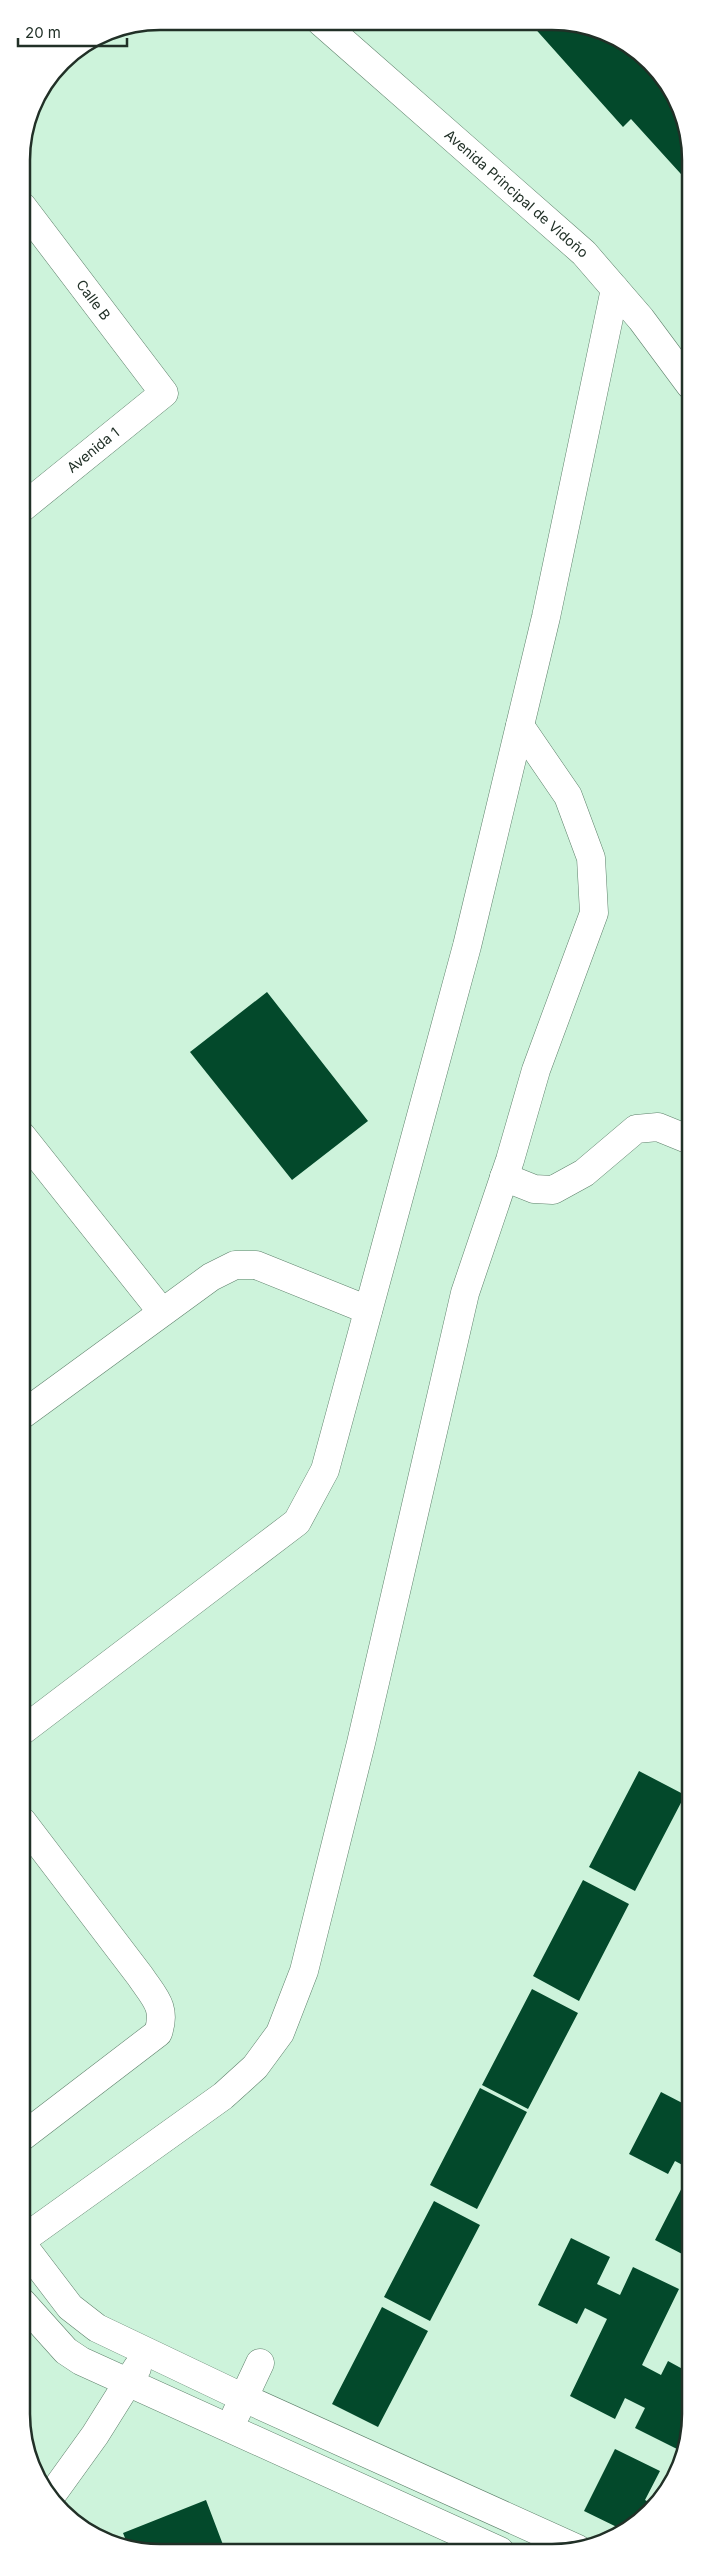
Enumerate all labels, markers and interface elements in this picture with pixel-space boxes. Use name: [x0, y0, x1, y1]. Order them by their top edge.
scale bar: [18, 15, 126, 47]
text: 20 m: [25, 23, 61, 42]
street label: Avenida Principal de Vidoño: [441, 126, 592, 261]
street label: Calle B: [73, 276, 114, 323]
street label: Avenida 1: [63, 423, 122, 476]

